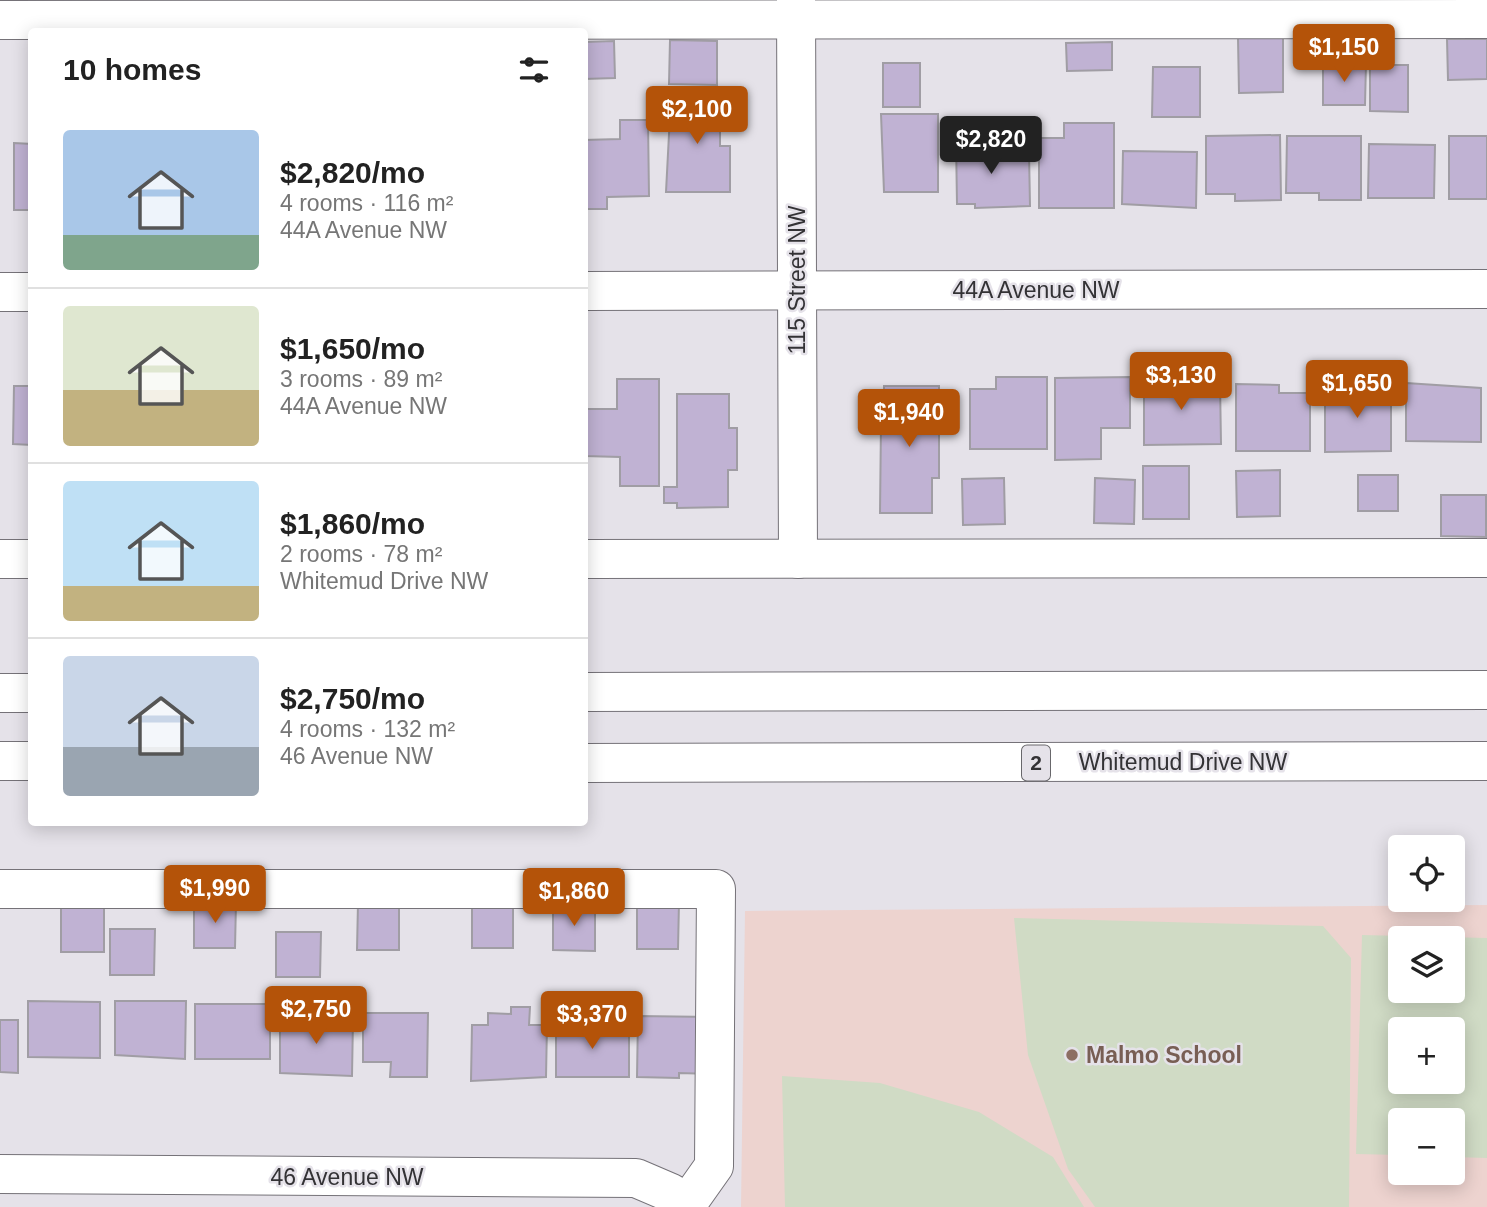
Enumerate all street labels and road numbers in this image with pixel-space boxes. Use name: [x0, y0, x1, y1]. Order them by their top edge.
street label: 115 Street NW: [784, 205, 810, 355]
street label: 44A Avenue NW: [952, 277, 1120, 303]
road number: 2: [1022, 746, 1050, 780]
street label: Whitemud Drive NW: [1079, 749, 1287, 775]
street label: 46 Avenue NW: [270, 1164, 424, 1190]

